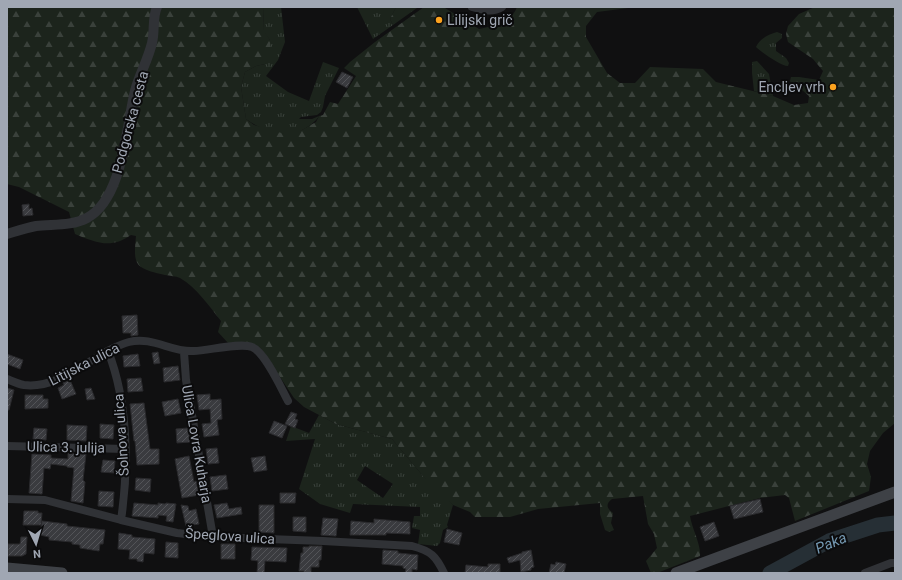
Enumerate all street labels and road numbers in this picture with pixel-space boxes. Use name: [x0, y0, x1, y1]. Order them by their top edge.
street label: Podgorska cesta: [109, 69, 151, 175]
street label: Litijska ulica: [46, 339, 122, 389]
street label: Ulica Lovra Kuharja: [179, 384, 215, 504]
street label: Šolnova ulica: [109, 393, 132, 477]
street label: Ulica 3. julija: [27, 438, 105, 456]
street label: Špeglova ulica: [185, 524, 276, 547]

